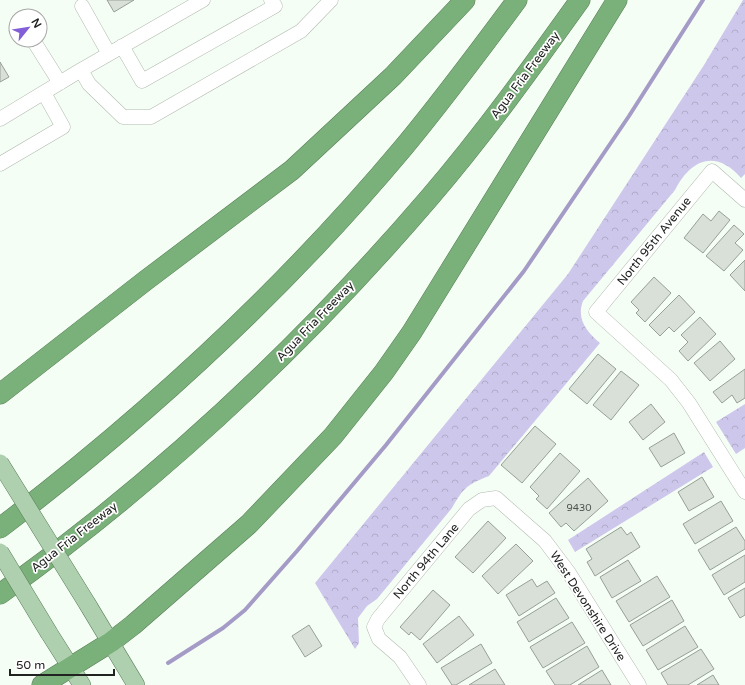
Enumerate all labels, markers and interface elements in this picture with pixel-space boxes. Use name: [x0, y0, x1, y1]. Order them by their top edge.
north arrow: [8, 8, 48, 48]
text: N: [28, 16, 44, 30]
street label: Agua Fria Freeway: [488, 28, 563, 121]
street label: North 95th Avenue: [614, 194, 694, 288]
street label: Agua Fria Freeway: [273, 278, 357, 364]
street label: Agua Fria Freeway: [28, 499, 120, 575]
house number: 9430: [566, 502, 592, 514]
street label: North 94th Lane: [390, 520, 462, 602]
street label: West Devonshire Drive: [547, 548, 629, 664]
scale bar: [10, 651, 114, 677]
text: 50 m: [16, 658, 45, 672]

